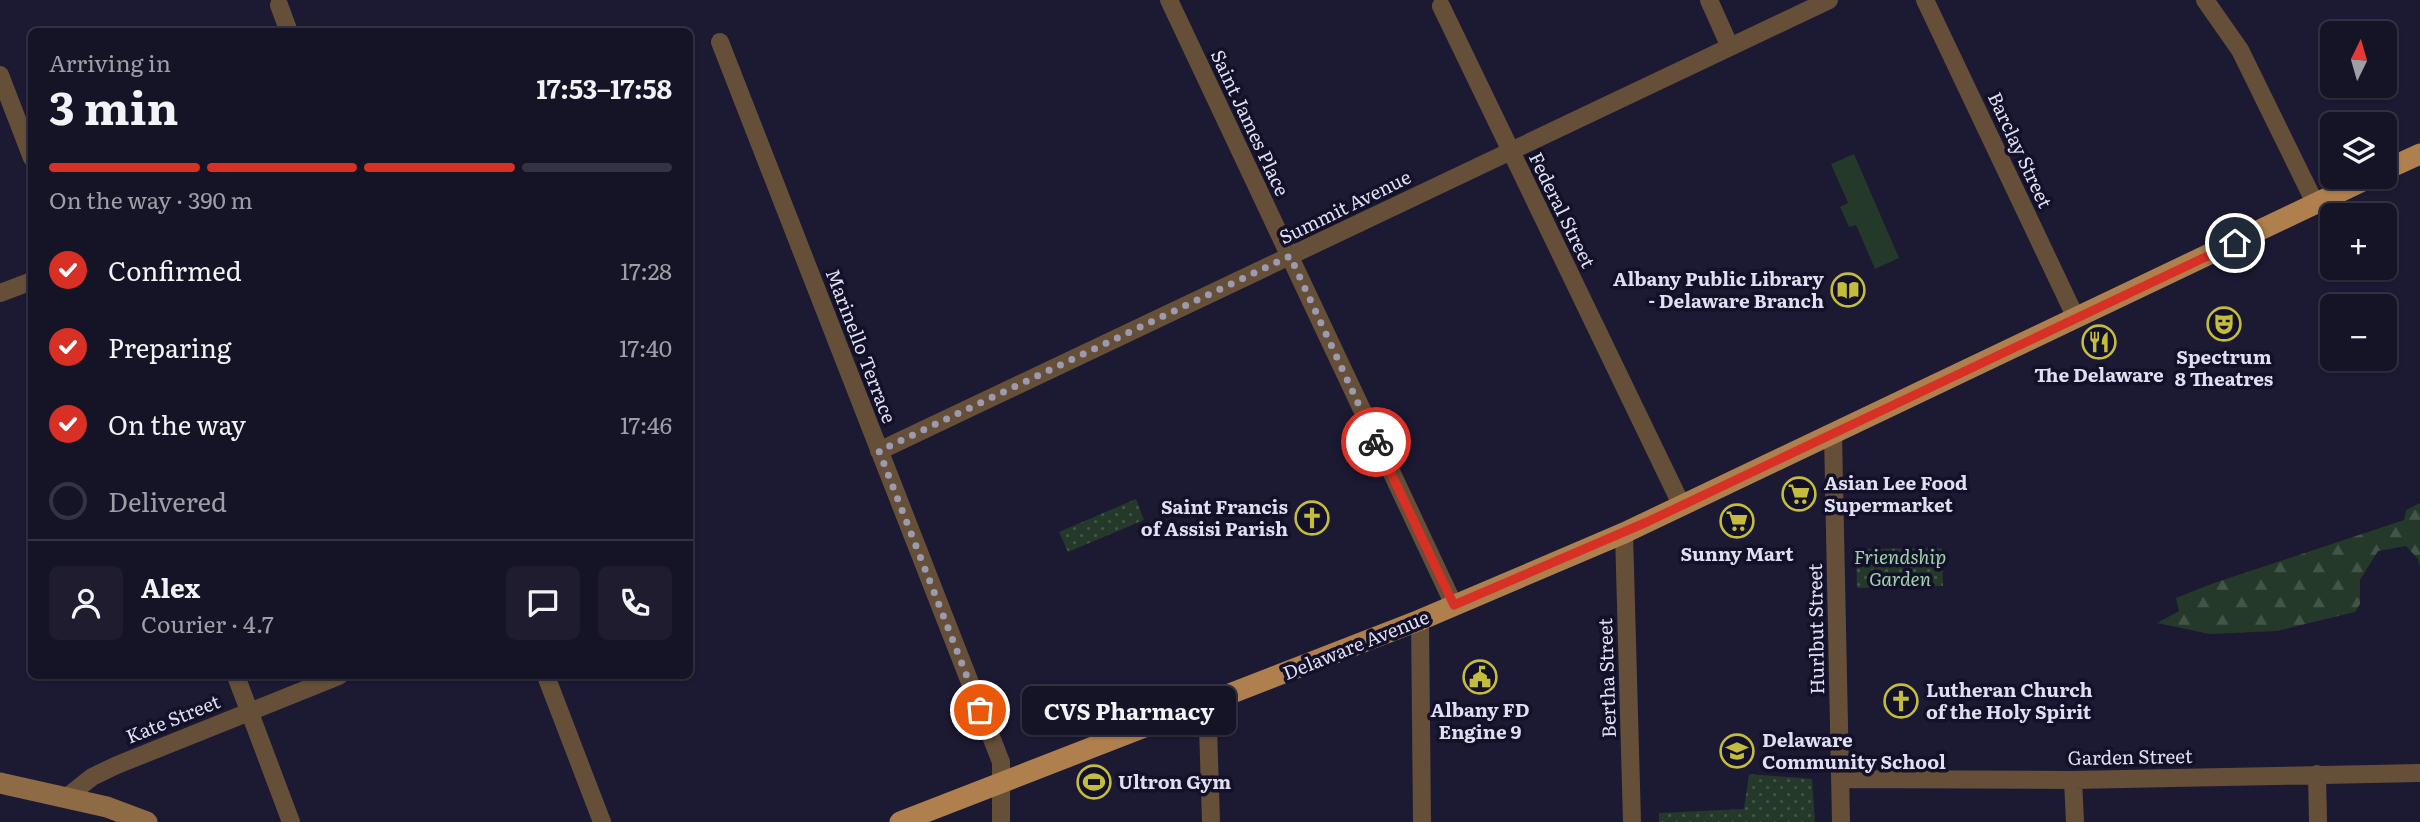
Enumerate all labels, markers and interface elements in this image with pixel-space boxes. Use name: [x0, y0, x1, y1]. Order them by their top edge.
north arrow: [2320, 21, 2398, 98]
map controls: [2320, 21, 2397, 371]
text: Arriving in: [49, 45, 171, 79]
street label: Saint James Place: [1205, 45, 1297, 200]
text: 17:53–17:58: [537, 68, 672, 107]
text: 3 min: [49, 71, 179, 139]
street label: Barclay Street: [1982, 87, 2060, 213]
button: layers: [2320, 112, 2397, 189]
street label: Federal Street: [1523, 147, 1603, 272]
street label: Summit Avenue: [1274, 162, 1415, 250]
text: On the way · 390 m: [49, 182, 253, 216]
button: +: [2320, 203, 2397, 280]
pin: [2205, 213, 2265, 273]
icon: home: [2216, 224, 2254, 262]
text: Confirmed: [108, 250, 242, 289]
icon: check: [49, 251, 87, 289]
text: 17:28: [620, 253, 672, 287]
street label: Marinello Terrace: [820, 264, 904, 427]
place label: Albany Public Library - Delaware Branch: [1613, 264, 1824, 314]
library icon: Albany Public Library - Delaware Branch: [1829, 271, 1867, 309]
button: −: [2320, 294, 2397, 371]
theatre icon: Spectrum 8 Theatres: [2205, 305, 2243, 343]
restaurant icon: The Delaware: [2080, 323, 2118, 361]
text: Preparing: [108, 327, 231, 366]
icon: check: [49, 328, 87, 366]
text: 17:40: [619, 330, 672, 364]
place label: Spectrum 8 Theatres: [2175, 342, 2273, 392]
place label: The Delaware: [2034, 360, 2164, 388]
text: On the way: [108, 404, 246, 443]
icon: check: [49, 405, 87, 443]
text: 17:46: [620, 407, 672, 441]
courier: [1341, 407, 1411, 477]
icon: bike: [1357, 423, 1395, 461]
place label: Asian Lee Food Supermarket: [1824, 468, 1968, 518]
supermarket icon: Asian Lee Food Supermarket: [1780, 475, 1818, 513]
text: Delivered: [108, 481, 227, 520]
place label: Saint Francis of Assisi Parish: [1141, 492, 1288, 542]
church icon: Saint Francis of Assisi Parish: [1293, 499, 1331, 537]
supermarket icon: Sunny Mart: [1718, 502, 1756, 540]
place label: Sunny Mart: [1680, 539, 1794, 567]
park label: Friendship Garden: [1854, 542, 1946, 592]
street label: Hurlbut Street: [1800, 563, 1830, 695]
button: person: [49, 566, 123, 640]
button: chat: [506, 566, 580, 640]
button: phone: [598, 566, 672, 640]
text: Alex: [141, 567, 200, 606]
street label: Delaware Avenue: [1278, 602, 1433, 686]
text: Courier · 4.7: [141, 606, 274, 640]
street label: Bertha Street: [1590, 617, 1622, 738]
public building icon: Albany FD Engine 9: [1461, 658, 1499, 696]
place label: Lutheran Church of the Holy Spirit: [1926, 675, 2093, 725]
pin: [950, 680, 1010, 740]
church icon: Lutheran Church of the Holy Spirit: [1882, 682, 1920, 720]
street label: Kate Street: [121, 686, 224, 750]
callout: CVS Pharmacy: [1022, 686, 1236, 734]
icon: bag: [961, 691, 999, 729]
text: CVS Pharmacy: [1044, 693, 1214, 727]
place label: Albany FD Engine 9: [1431, 695, 1529, 745]
place label: Delaware Community School: [1762, 725, 1946, 775]
school or university icon: Delaware Community School: [1718, 732, 1756, 770]
street label: Garden Street: [2067, 741, 2193, 771]
sports icon: Ultron Gym: [1075, 763, 1113, 801]
place label: Ultron Gym: [1118, 767, 1231, 795]

